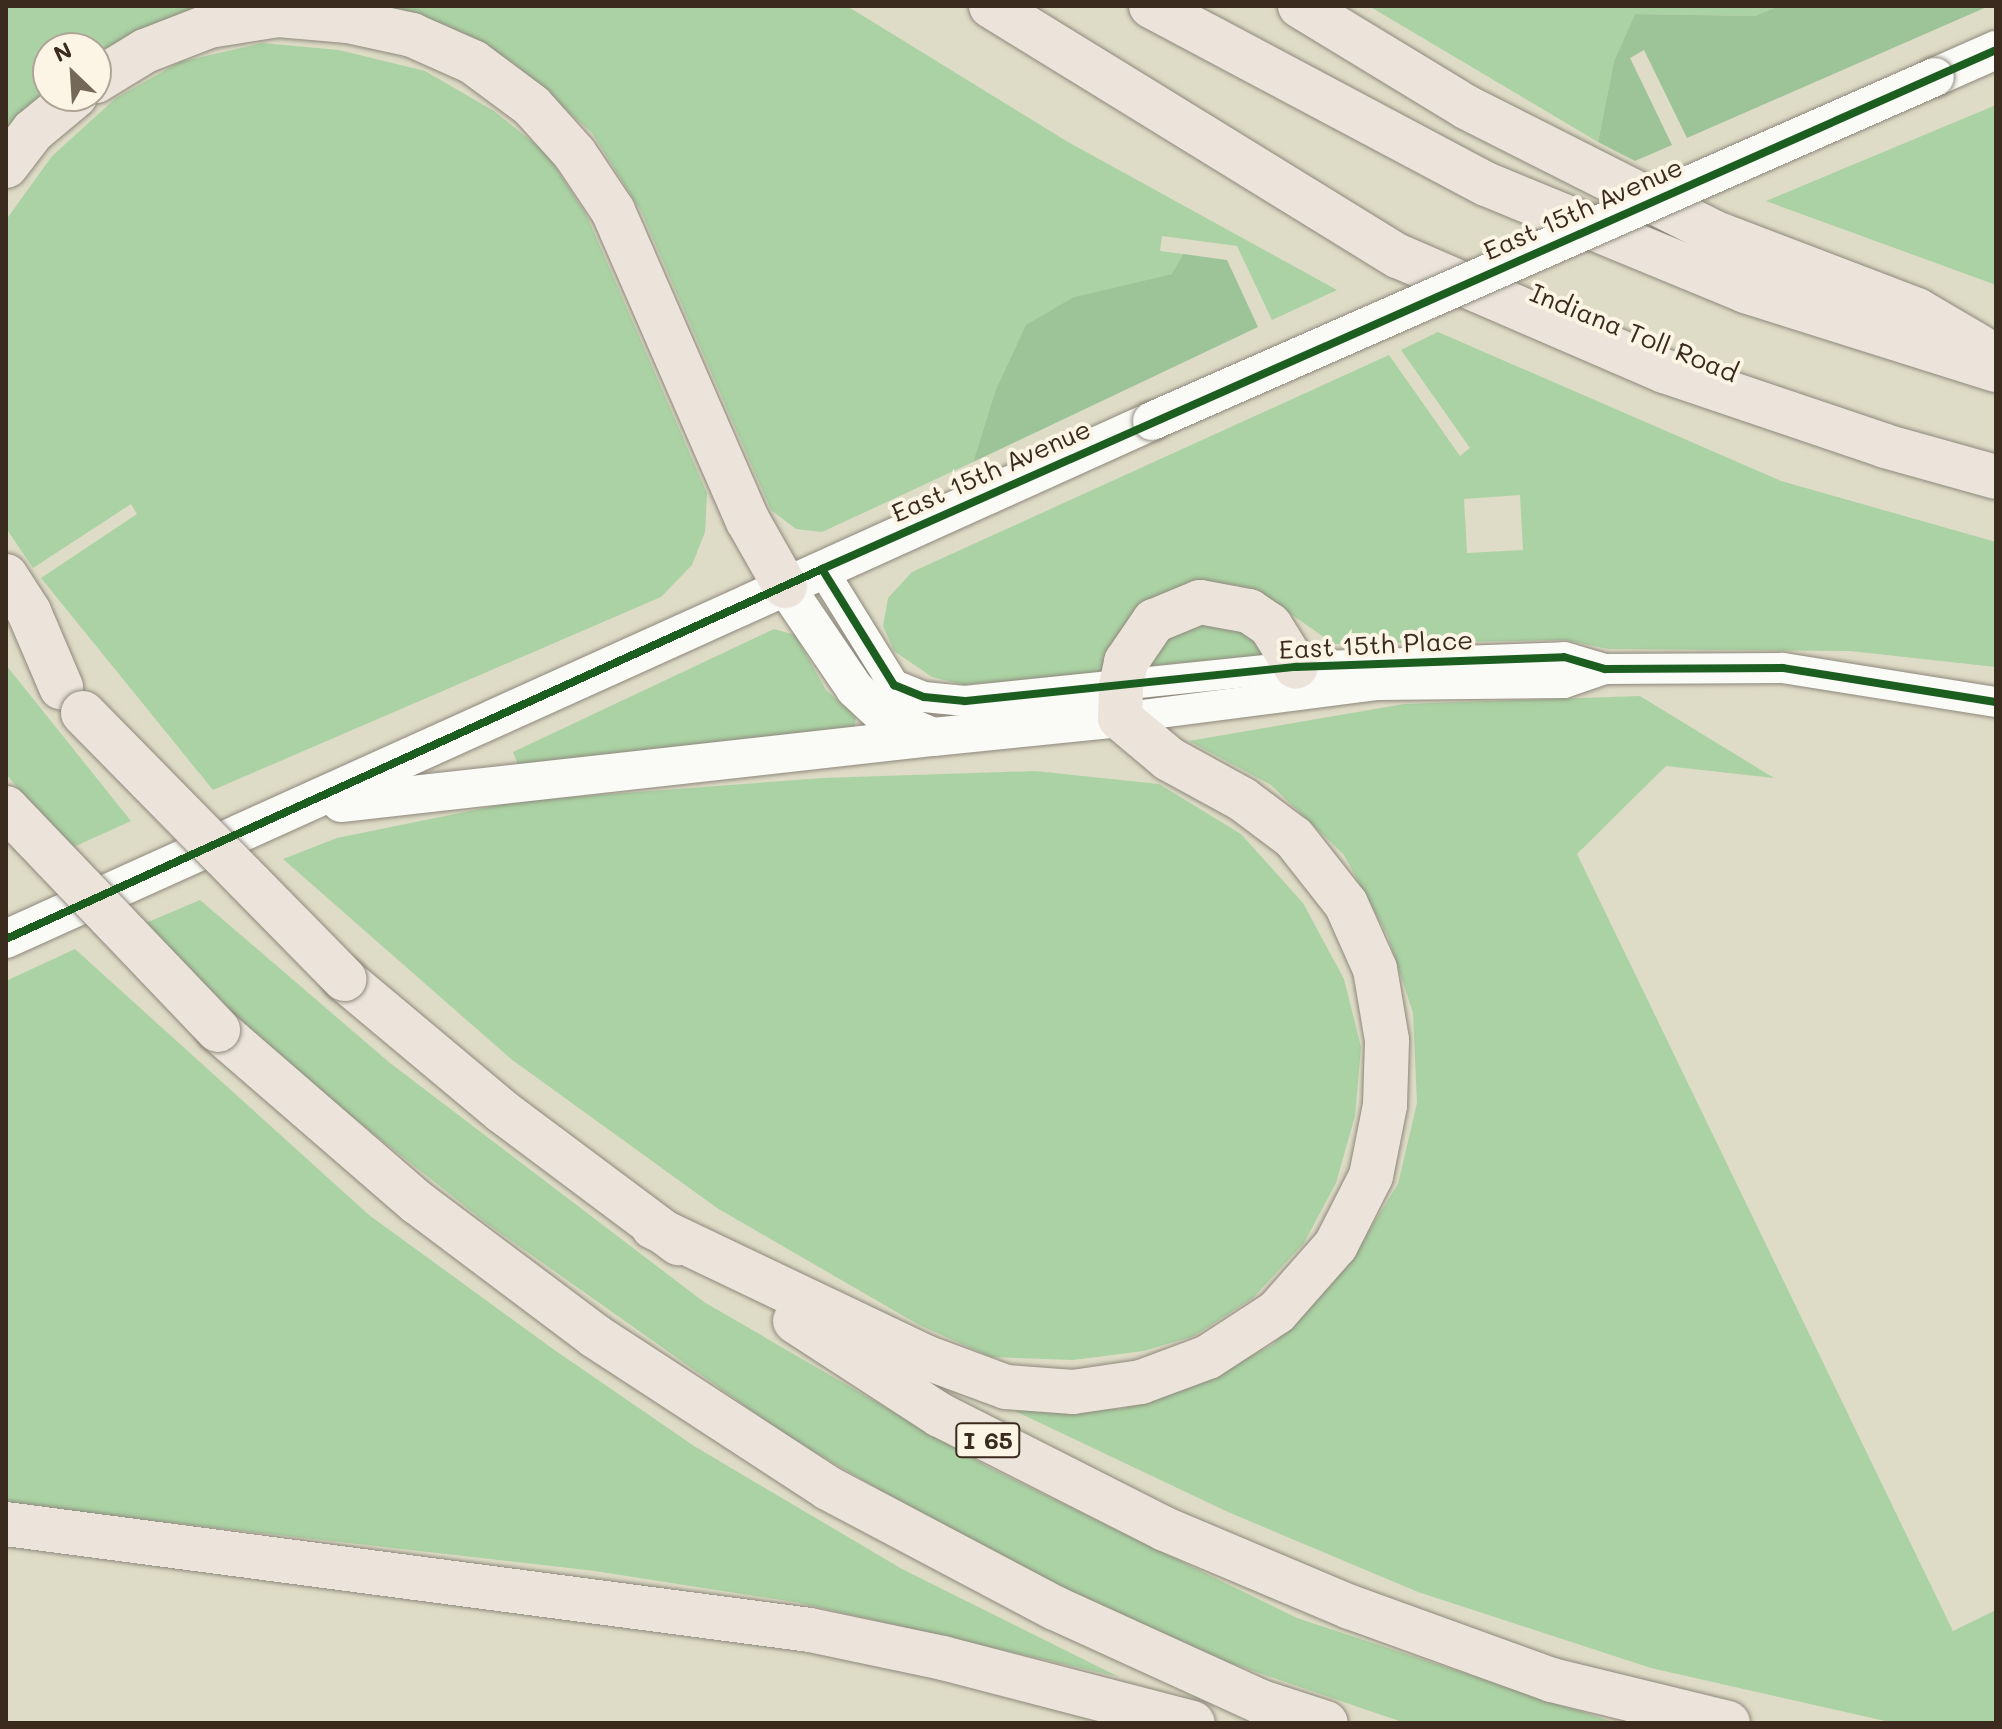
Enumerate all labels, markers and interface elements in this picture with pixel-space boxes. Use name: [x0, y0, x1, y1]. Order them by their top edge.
north arrow: [32, 32, 112, 112]
text: N: [49, 35, 76, 68]
street label: East 15th Avenue: [1479, 151, 1687, 267]
street label: Indiana Toll Road: [1526, 277, 1742, 389]
street label: East 15th Avenue: [887, 413, 1095, 529]
street label: East 15th Place: [1278, 624, 1474, 666]
road number: I 65: [954, 1420, 1022, 1460]

